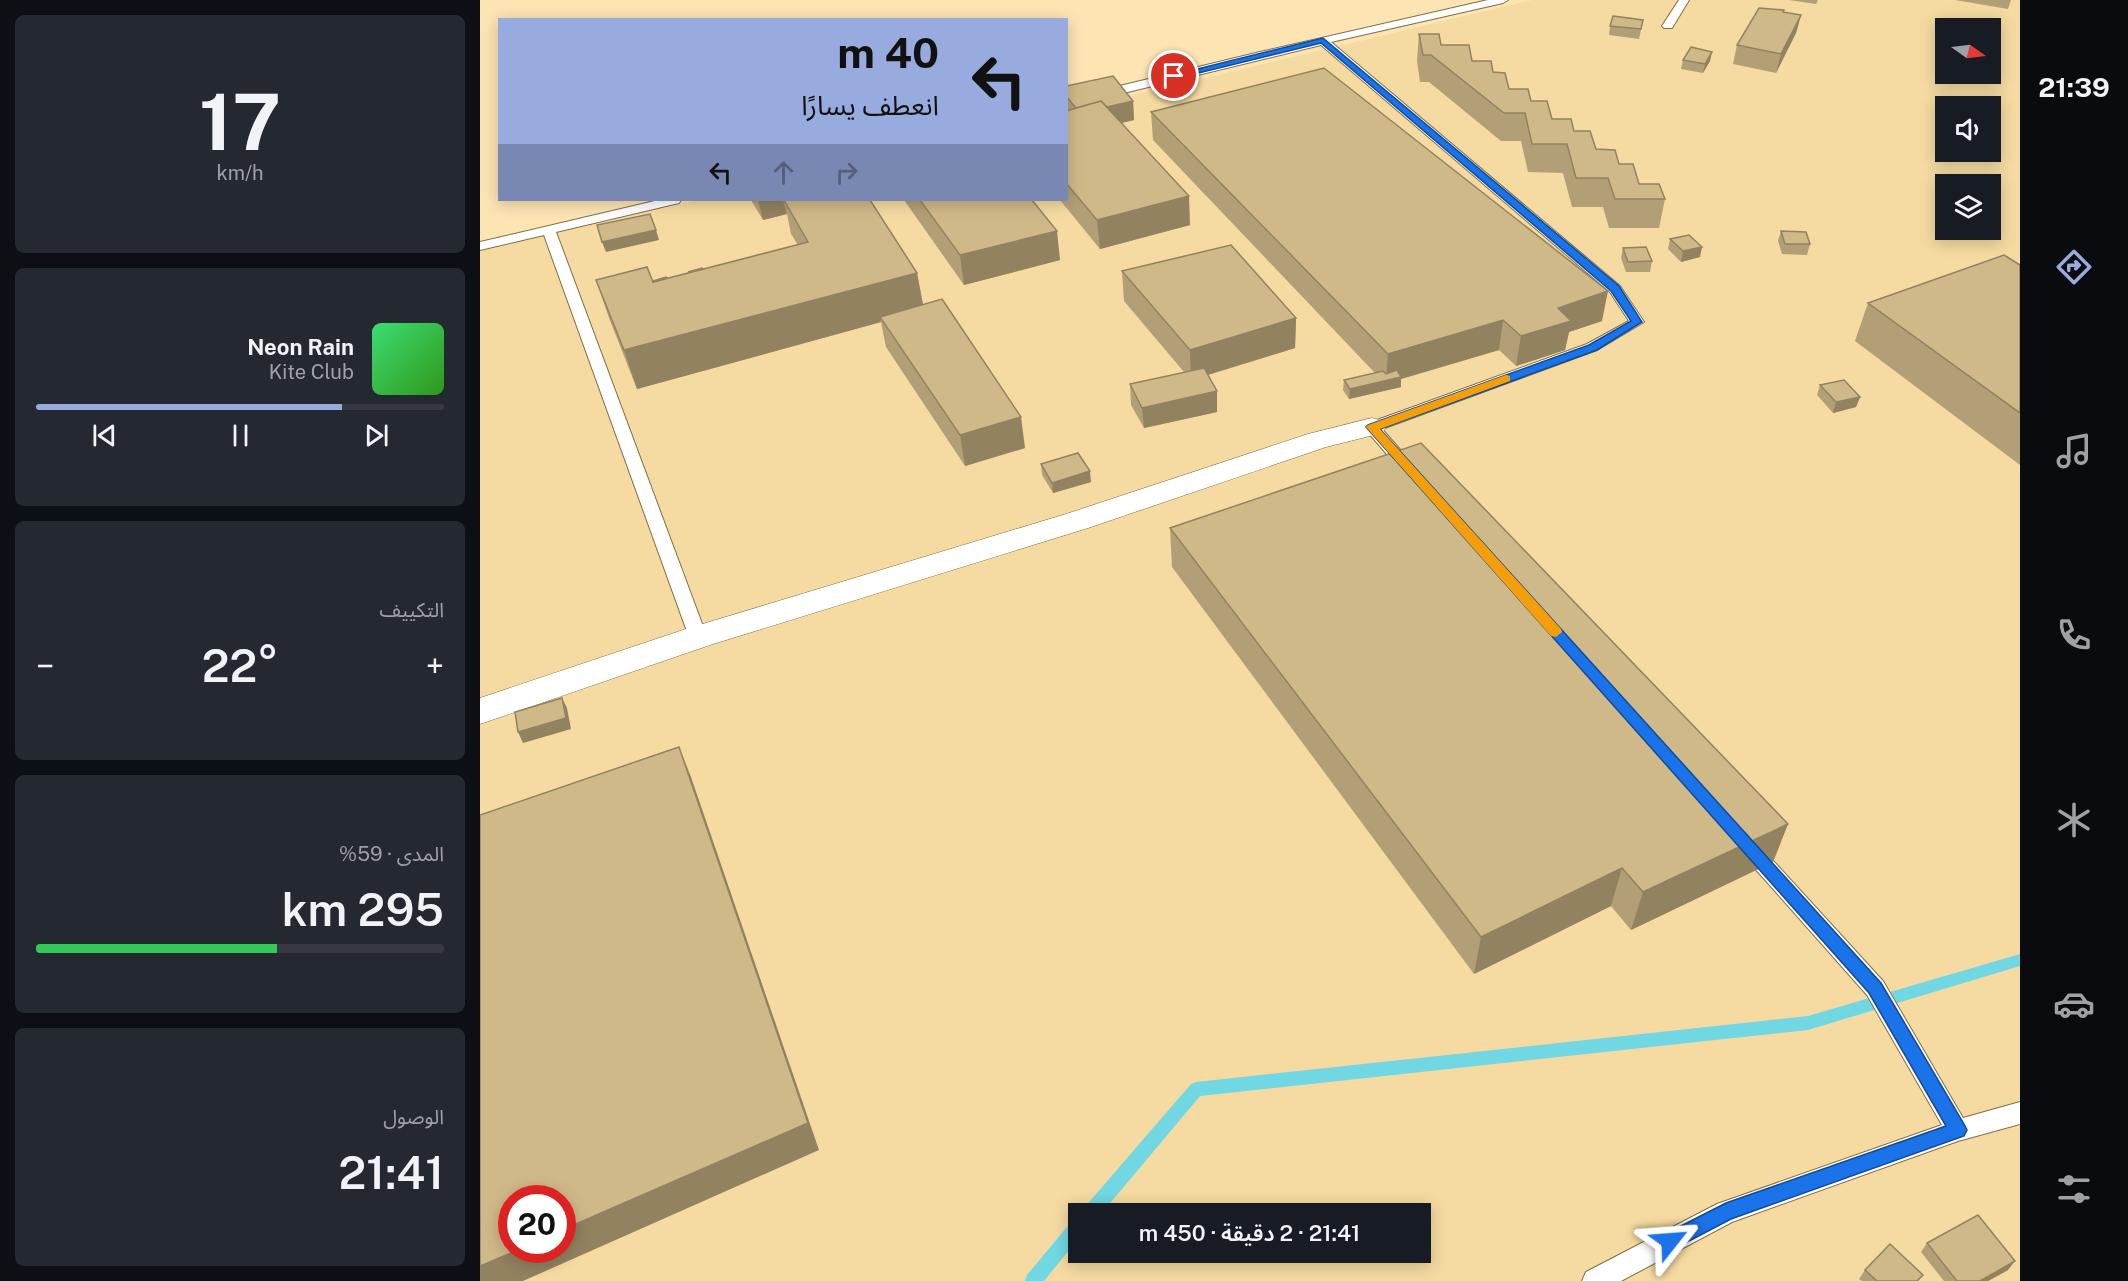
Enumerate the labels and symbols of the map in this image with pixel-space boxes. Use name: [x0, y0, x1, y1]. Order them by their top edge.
north arrow: [1935, 18, 2001, 84]
pin: [1148, 50, 1199, 101]
speed limit sign: 20: [498, 1185, 576, 1263]
position arrow: [1638, 1209, 1702, 1273]

